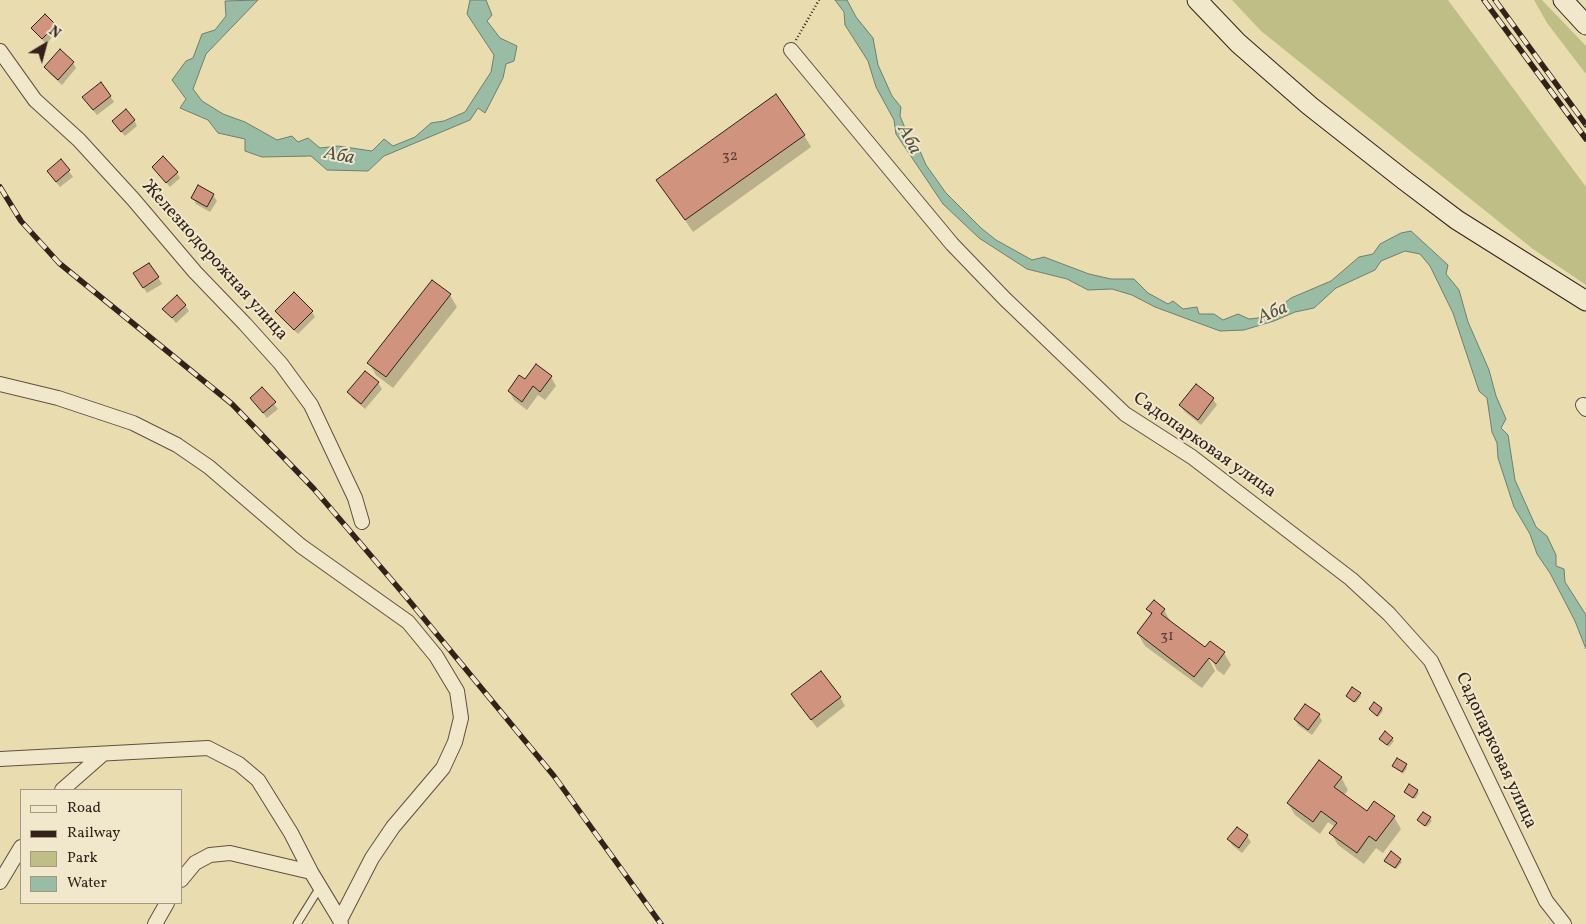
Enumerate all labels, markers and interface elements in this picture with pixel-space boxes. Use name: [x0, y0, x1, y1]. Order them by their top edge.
north arrow: [20, 20, 70, 70]
text: N: [45, 22, 64, 43]
water label: Аба: [891, 121, 925, 159]
water label: Аба: [322, 143, 356, 171]
house number: 32: [722, 148, 738, 166]
street label: Железнодорожная улица: [136, 176, 292, 346]
water label: Аба: [1255, 298, 1291, 330]
street label: Садопарковая улица: [1128, 388, 1280, 504]
house number: 31: [1160, 628, 1174, 646]
street label: Садопарковая улица: [1449, 670, 1541, 832]
legend: [20, 789, 182, 904]
text: Road: [67, 798, 101, 819]
text: Railway: [67, 823, 120, 844]
text: Park: [67, 848, 98, 869]
text: Water: [67, 873, 107, 894]

